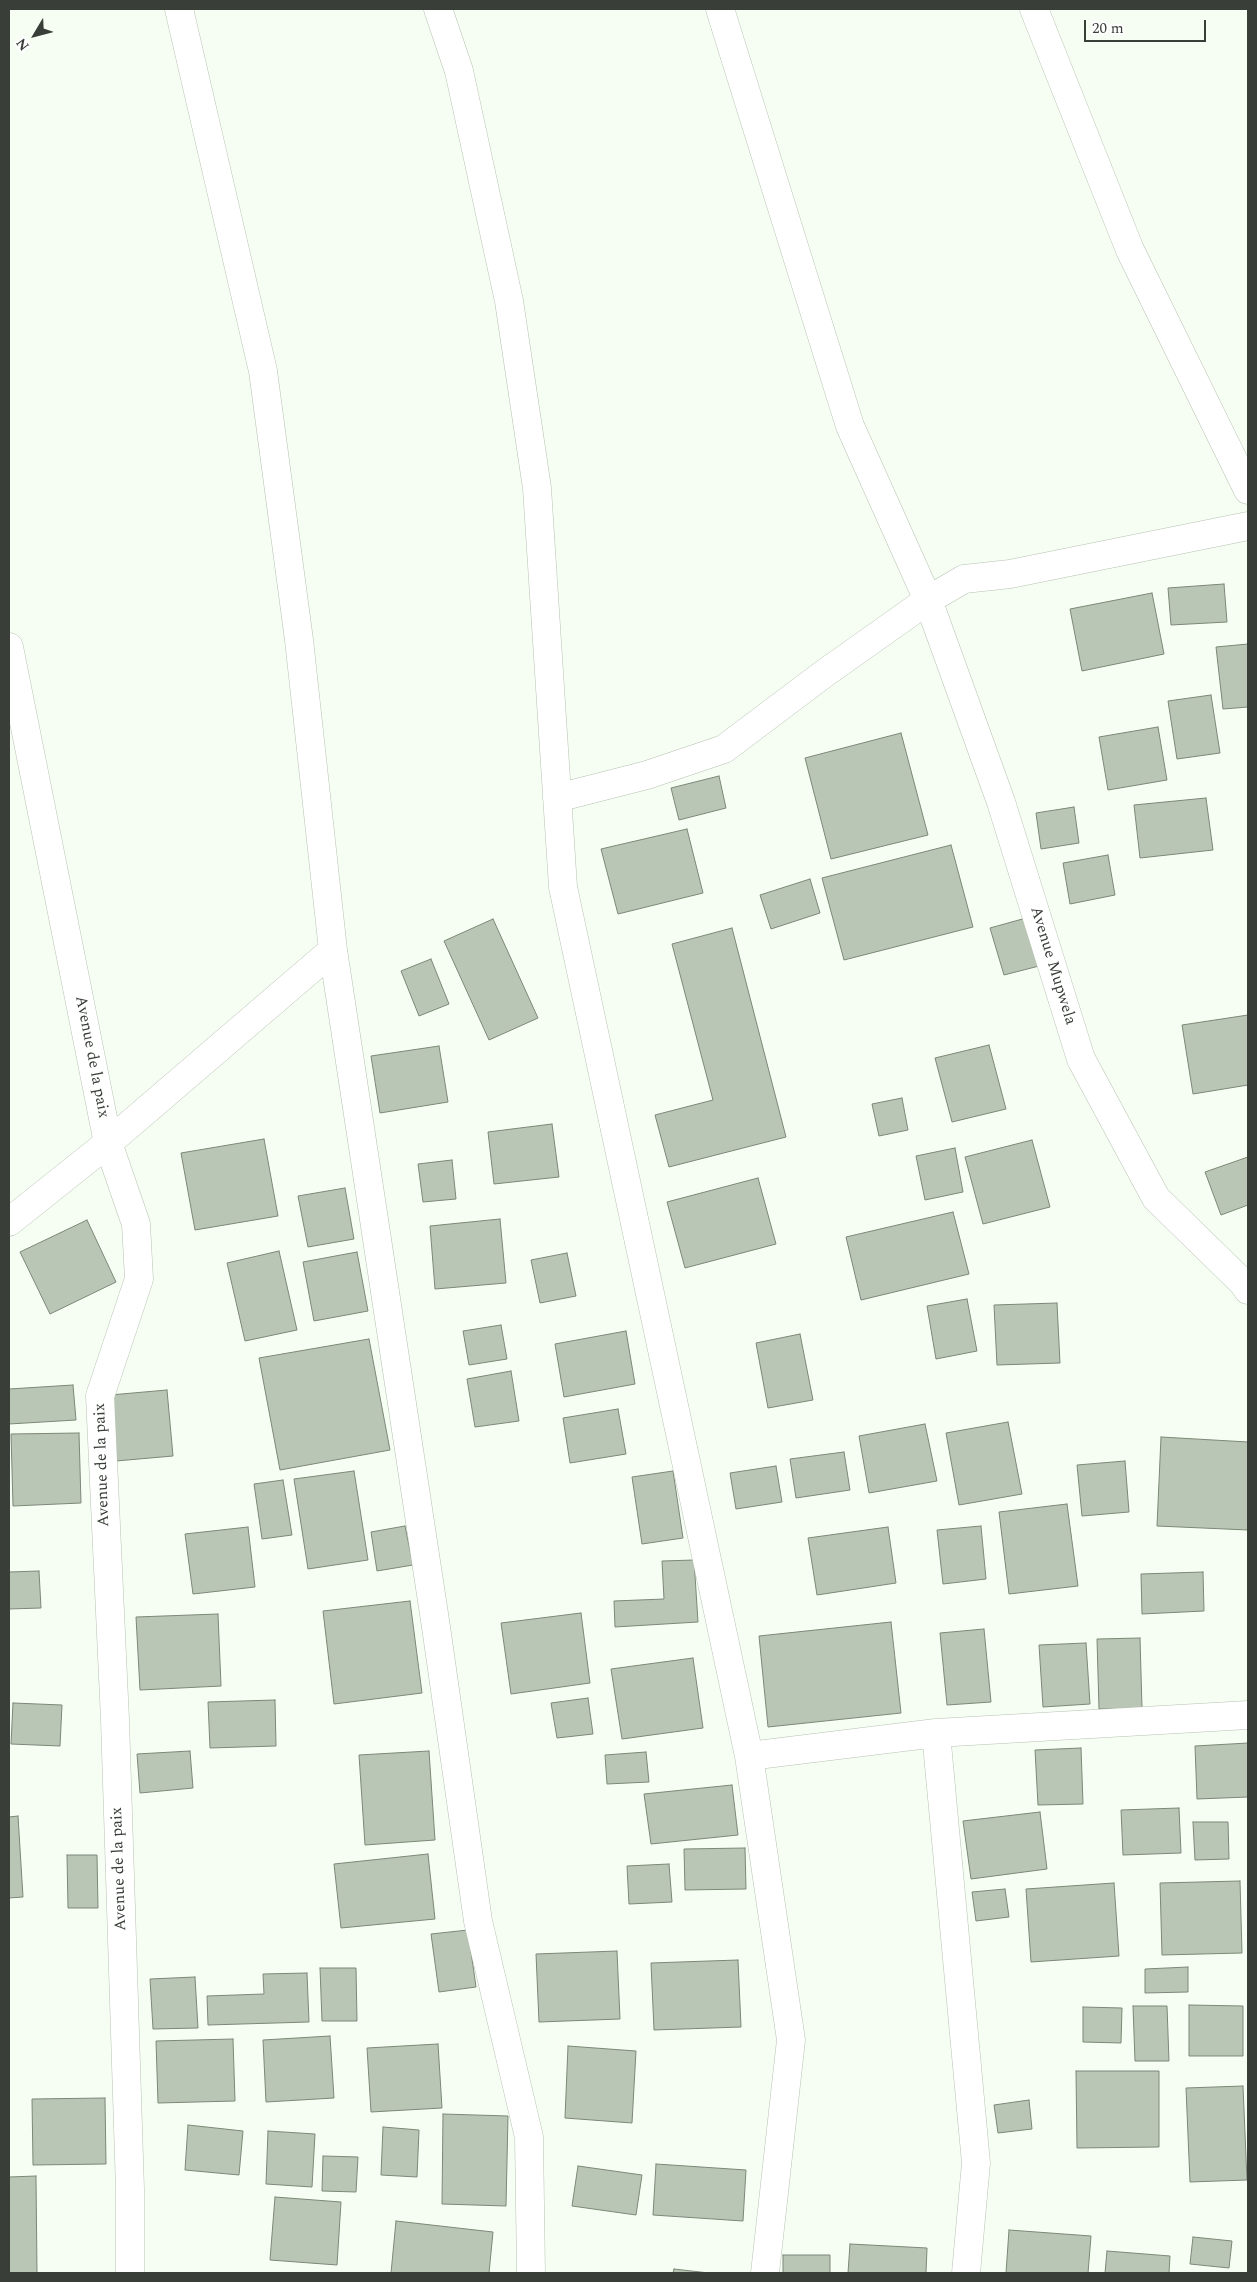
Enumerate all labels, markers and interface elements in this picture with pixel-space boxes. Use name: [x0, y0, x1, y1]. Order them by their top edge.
north arrow: [10, 10, 60, 60]
scale bar: [1087, 10, 1210, 42]
text: 20 m: [1092, 17, 1124, 40]
text: N: [11, 33, 34, 55]
street label: Avenue Mupwela: [1025, 905, 1079, 1027]
street label: Avenue de la paix: [70, 994, 112, 1120]
street label: Avenue de la paix: [91, 1403, 115, 1527]
street label: Avenue de la paix: [108, 1807, 132, 1931]

